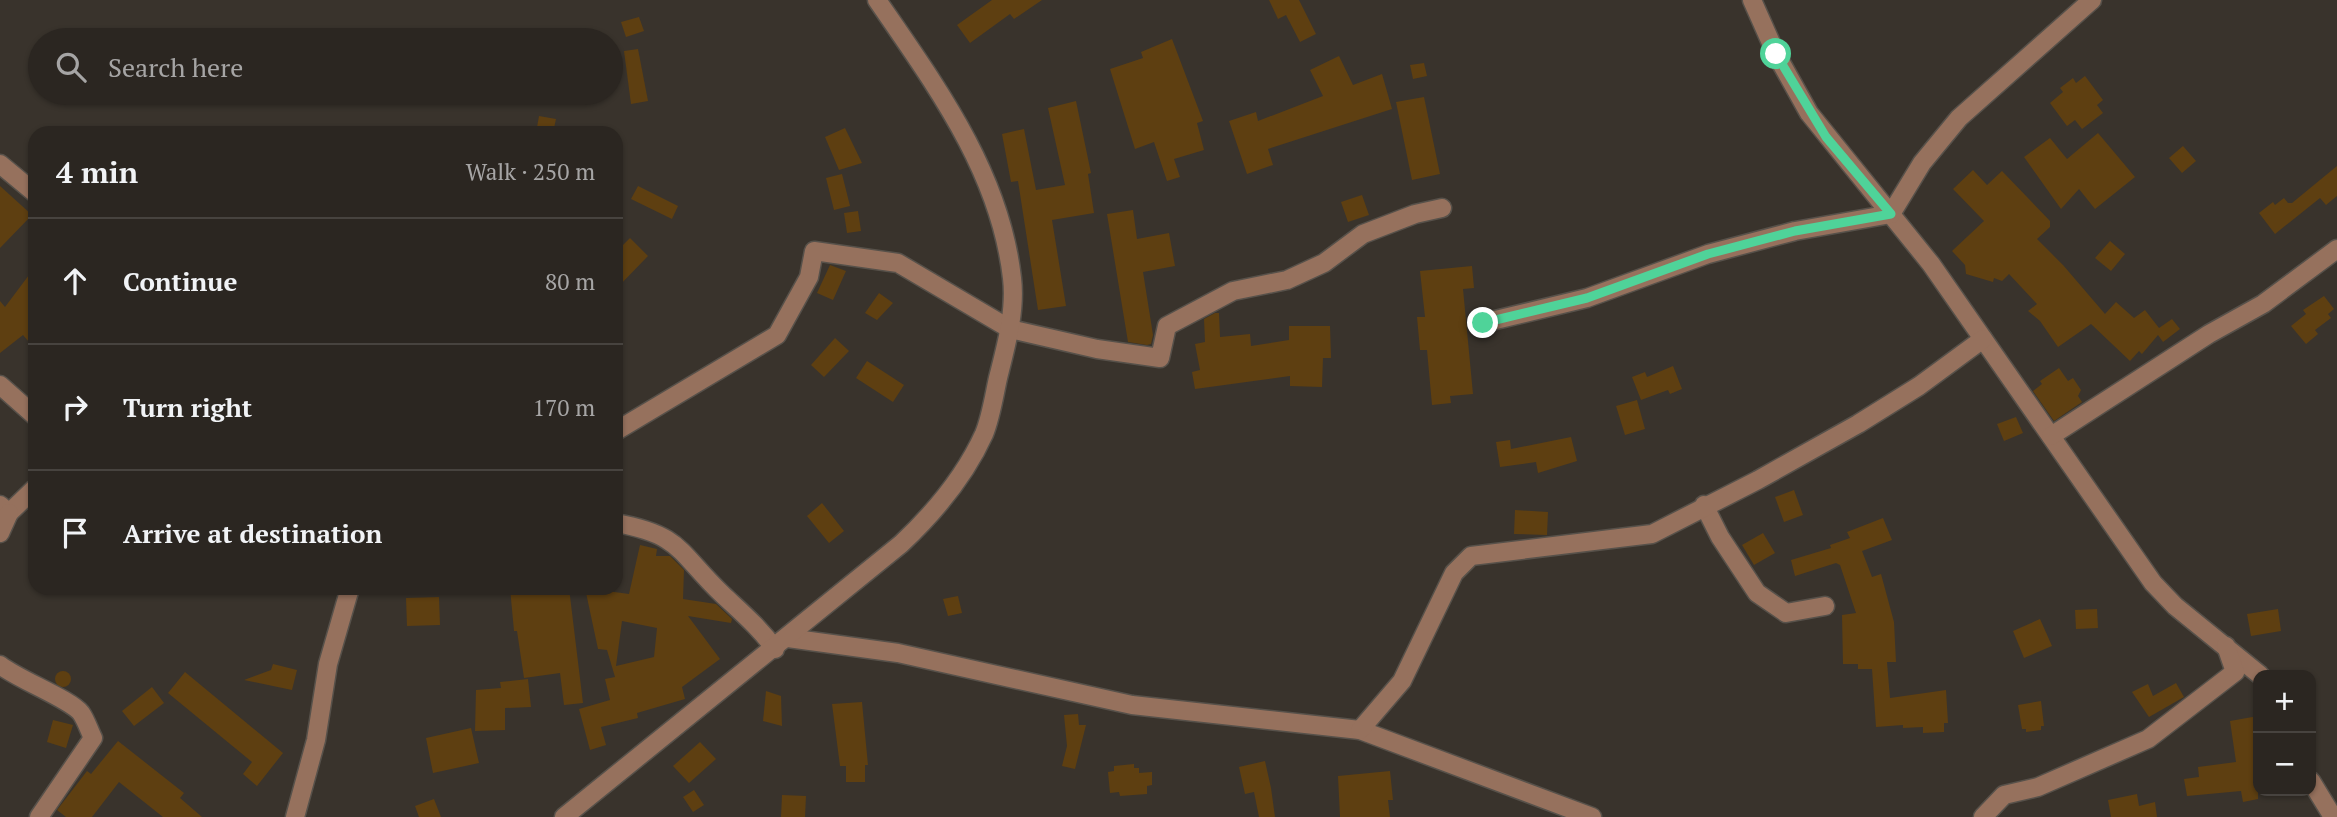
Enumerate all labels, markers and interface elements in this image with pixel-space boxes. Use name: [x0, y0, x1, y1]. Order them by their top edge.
search box: [28, 28, 623, 105]
route start: [1760, 38, 1791, 69]
icon: search: [52, 48, 90, 86]
text: Search here: [108, 50, 243, 84]
text: 4 min: [56, 152, 138, 192]
text: Walk · 250 m: [466, 156, 595, 187]
icon: ahead: [56, 262, 94, 300]
text: Continue: [123, 264, 237, 298]
text: 80 m: [545, 266, 595, 297]
route end: [1467, 307, 1498, 338]
icon: right: [56, 388, 94, 426]
text: Turn right: [123, 390, 252, 424]
text: 170 m: [533, 392, 595, 423]
icon: arrive: [56, 514, 94, 552]
text: Arrive at destination: [123, 516, 382, 550]
map controls: [2253, 670, 2316, 796]
button: +: [2253, 670, 2316, 733]
button: −: [2253, 733, 2316, 796]

